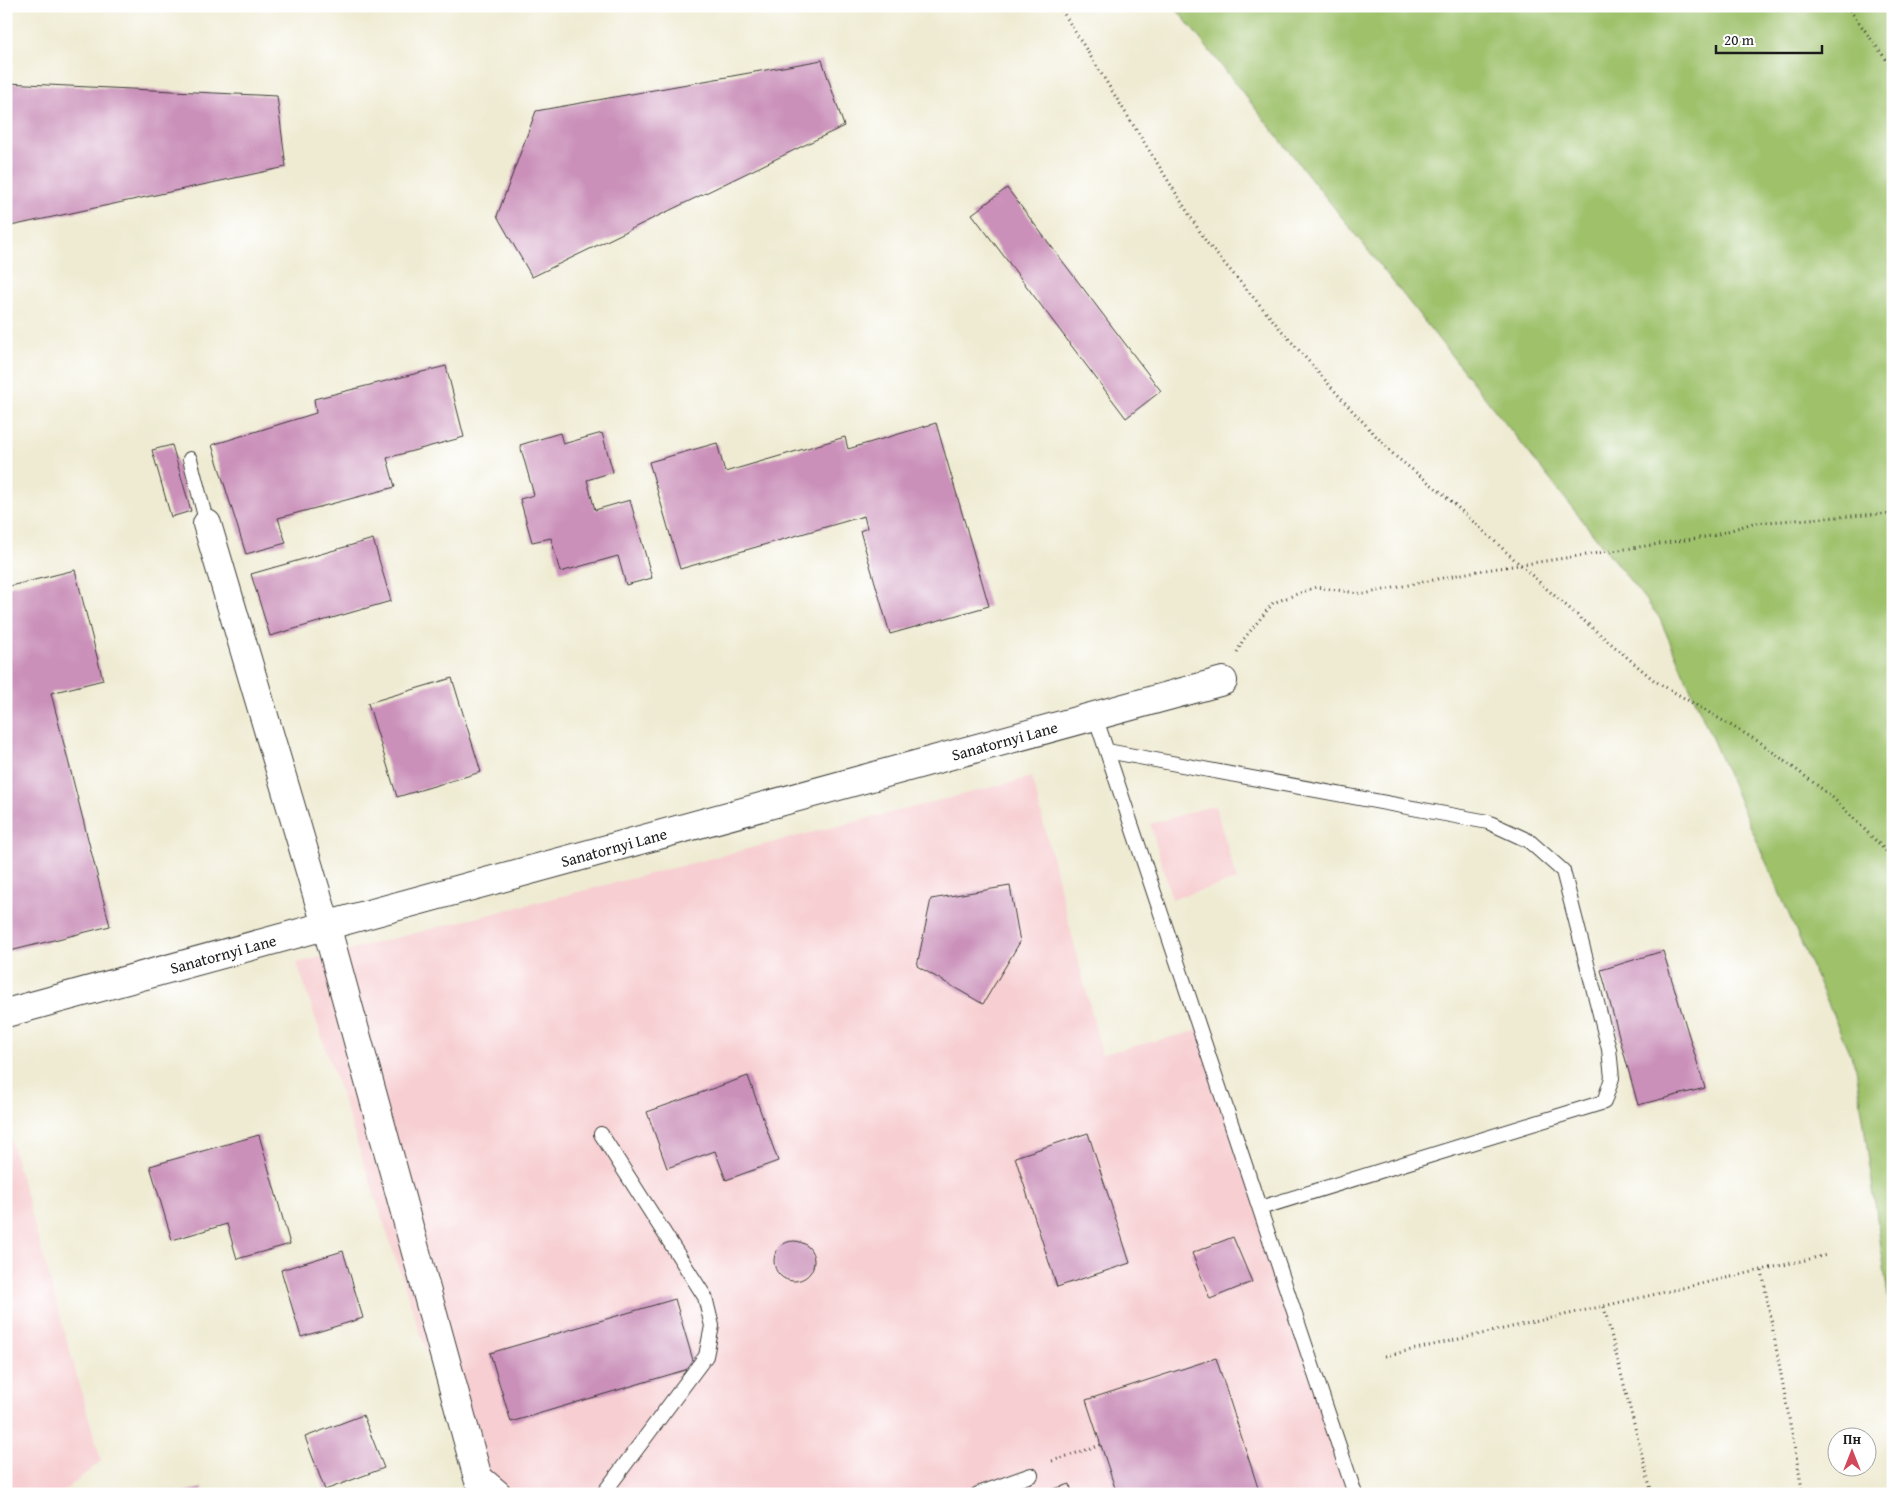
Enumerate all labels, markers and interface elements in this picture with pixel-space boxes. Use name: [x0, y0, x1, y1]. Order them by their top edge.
scale bar: [1716, 22, 1823, 54]
text: 20 m: [1724, 29, 1755, 50]
street label: Sanatornyi Lane: [949, 715, 1060, 767]
street label: Sanatornyi Lane: [558, 821, 670, 873]
street label: Sanatornyi Lane: [167, 928, 279, 980]
north arrow: [1826, 1428, 1876, 1478]
text: Пн: [1843, 1429, 1861, 1449]

